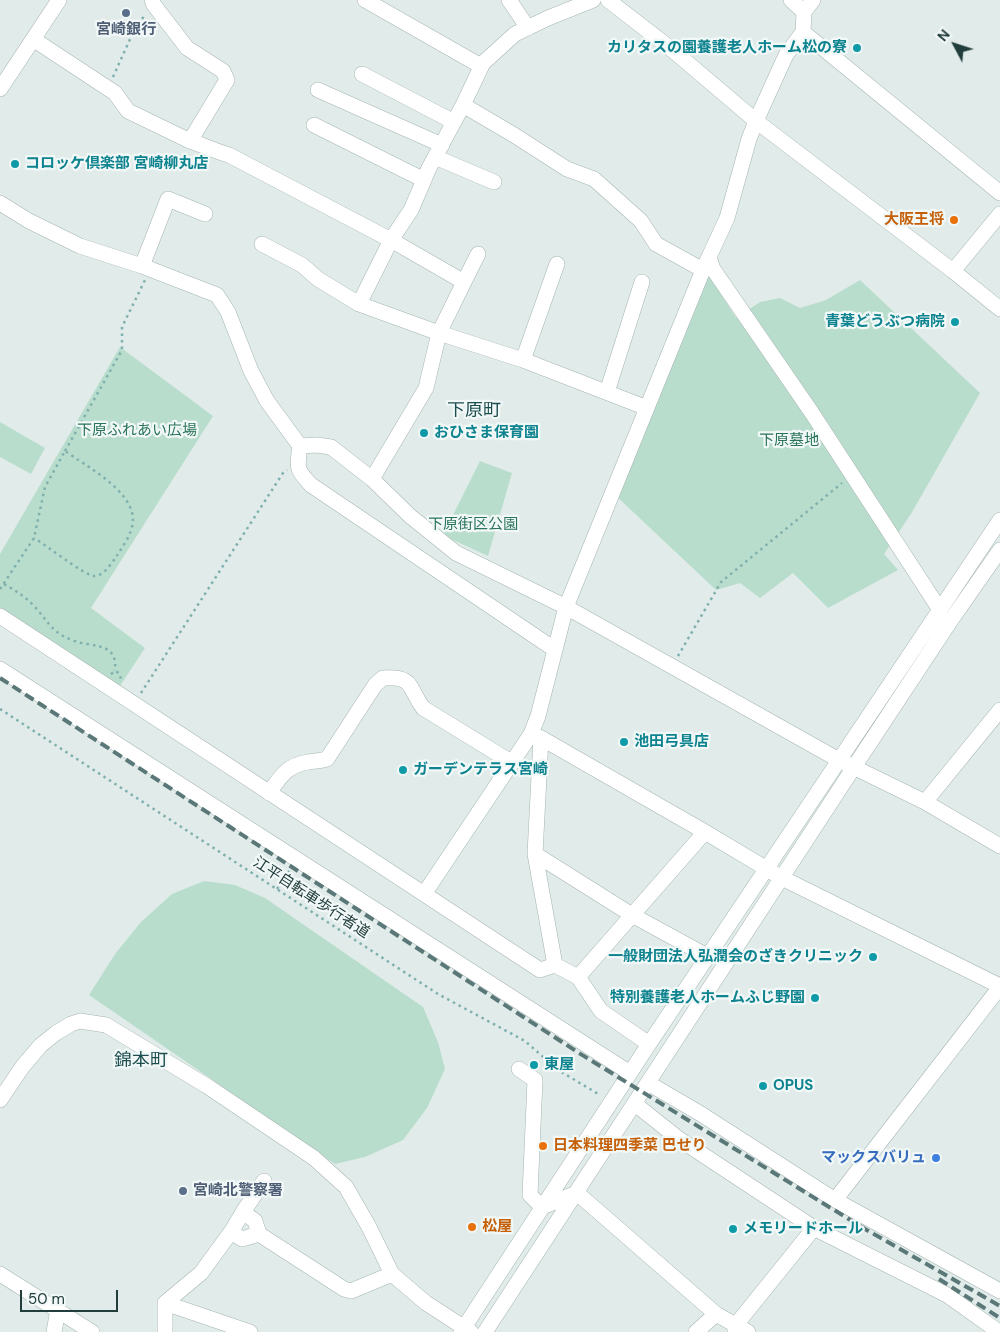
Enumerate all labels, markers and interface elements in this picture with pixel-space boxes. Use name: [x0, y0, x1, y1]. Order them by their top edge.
marker: 宮崎銀行: [120, 7, 132, 19]
north arrow: [930, 20, 980, 70]
place label: 宮崎銀行: [96, 21, 156, 39]
text: N: [933, 26, 954, 45]
place label: カリタスの園養護老人ホーム松の寮: [607, 39, 847, 57]
marker: カリタスの園養護老人ホーム松の寮: [851, 42, 863, 54]
place label: コロッケ倶楽部 宮崎柳丸店: [25, 155, 209, 173]
marker: コロッケ倶楽部 宮崎柳丸店: [9, 158, 21, 170]
place label: 大阪王将: [884, 211, 944, 229]
marker: 大阪王将: [948, 214, 960, 226]
place label: 青葉どうぶつ病院: [825, 313, 945, 331]
marker: 青葉どうぶつ病院: [949, 316, 961, 328]
district label: 下原町: [447, 400, 501, 422]
park label: 下原ふれあい広場: [77, 422, 197, 440]
place label: おひさま保育園: [434, 424, 539, 442]
marker: おひさま保育園: [418, 427, 430, 439]
park label: 下原墓地: [759, 432, 819, 450]
park label: 下原街区公園: [428, 516, 518, 534]
place label: 池田弓具店: [634, 733, 709, 751]
marker: 池田弓具店: [618, 736, 630, 748]
place label: ガーデンテラス宮崎: [413, 761, 548, 779]
marker: ガーデンテラス宮崎: [397, 764, 409, 776]
street label: 江平自転車歩行者道: [249, 854, 373, 942]
place label: 一般財団法人弘潤会のざきクリニック: [608, 948, 863, 966]
marker: 一般財団法人弘潤会のざきクリニック: [867, 951, 879, 963]
place label: 特別養護老人ホームふじ野園: [610, 989, 805, 1007]
marker: 特別養護老人ホームふじ野園: [809, 992, 821, 1004]
district label: 錦本町: [114, 1050, 168, 1072]
place label: 東屋: [544, 1056, 574, 1074]
marker: 東屋: [528, 1059, 540, 1071]
place label: OPUS: [773, 1077, 813, 1095]
marker: OPUS: [757, 1080, 769, 1092]
place label: 日本料理四季菜 巴せり: [553, 1137, 707, 1155]
marker: 日本料理四季菜 巴せり: [537, 1140, 549, 1152]
place label: マックスバリュ: [821, 1149, 926, 1167]
marker: マックスバリュ: [930, 1152, 942, 1164]
place label: 宮崎北警察署: [193, 1182, 283, 1200]
marker: 宮崎北警察署: [177, 1185, 189, 1197]
place label: 松屋: [482, 1218, 512, 1236]
place label: メモリードホール: [743, 1220, 863, 1238]
marker: 松屋: [466, 1221, 478, 1233]
marker: メモリードホール: [727, 1223, 739, 1235]
scale bar: [22, 1280, 120, 1312]
text: 50 m: [28, 1289, 65, 1309]

